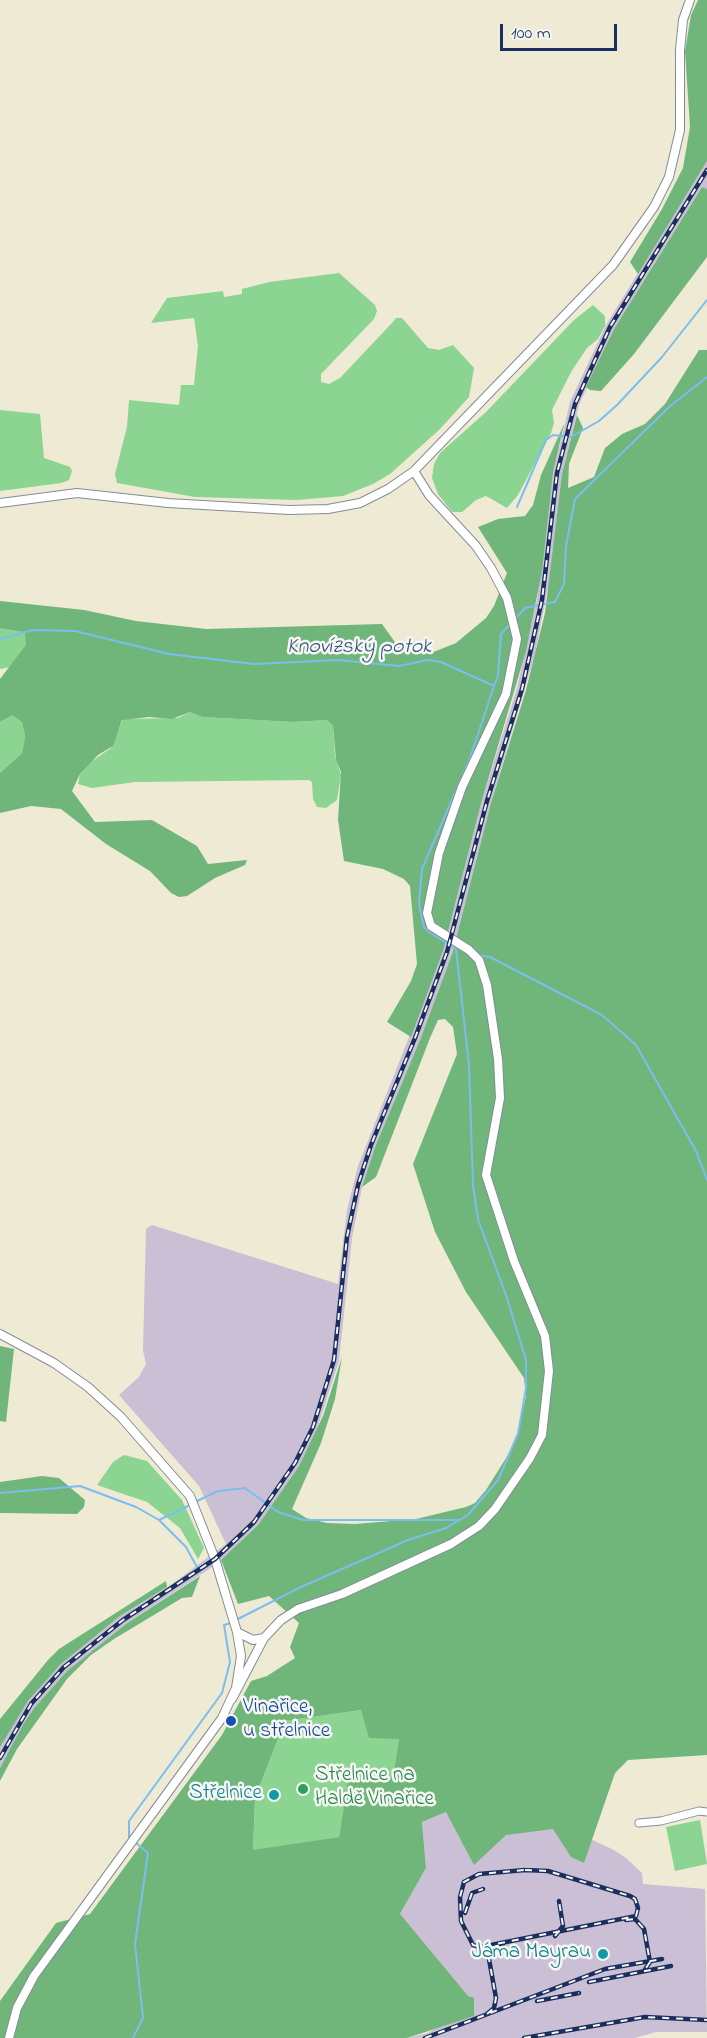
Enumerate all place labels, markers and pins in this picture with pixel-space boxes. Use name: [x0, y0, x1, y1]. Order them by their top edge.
place label: Vinařice, u střelnice: [243, 1696, 330, 1746]
marker: Vinařice, u střelnice: [224, 1714, 238, 1728]
place label: Střelnice na Haldě Vinařice: [315, 1764, 434, 1814]
place label: Střelnice: [189, 1782, 262, 1808]
marker: Střelnice na Haldě Vinařice: [296, 1782, 310, 1796]
marker: Střelnice: [267, 1788, 281, 1802]
place label: Jáma Mayrau: [472, 1941, 591, 1967]
marker: Jáma Mayrau: [596, 1947, 610, 1961]

